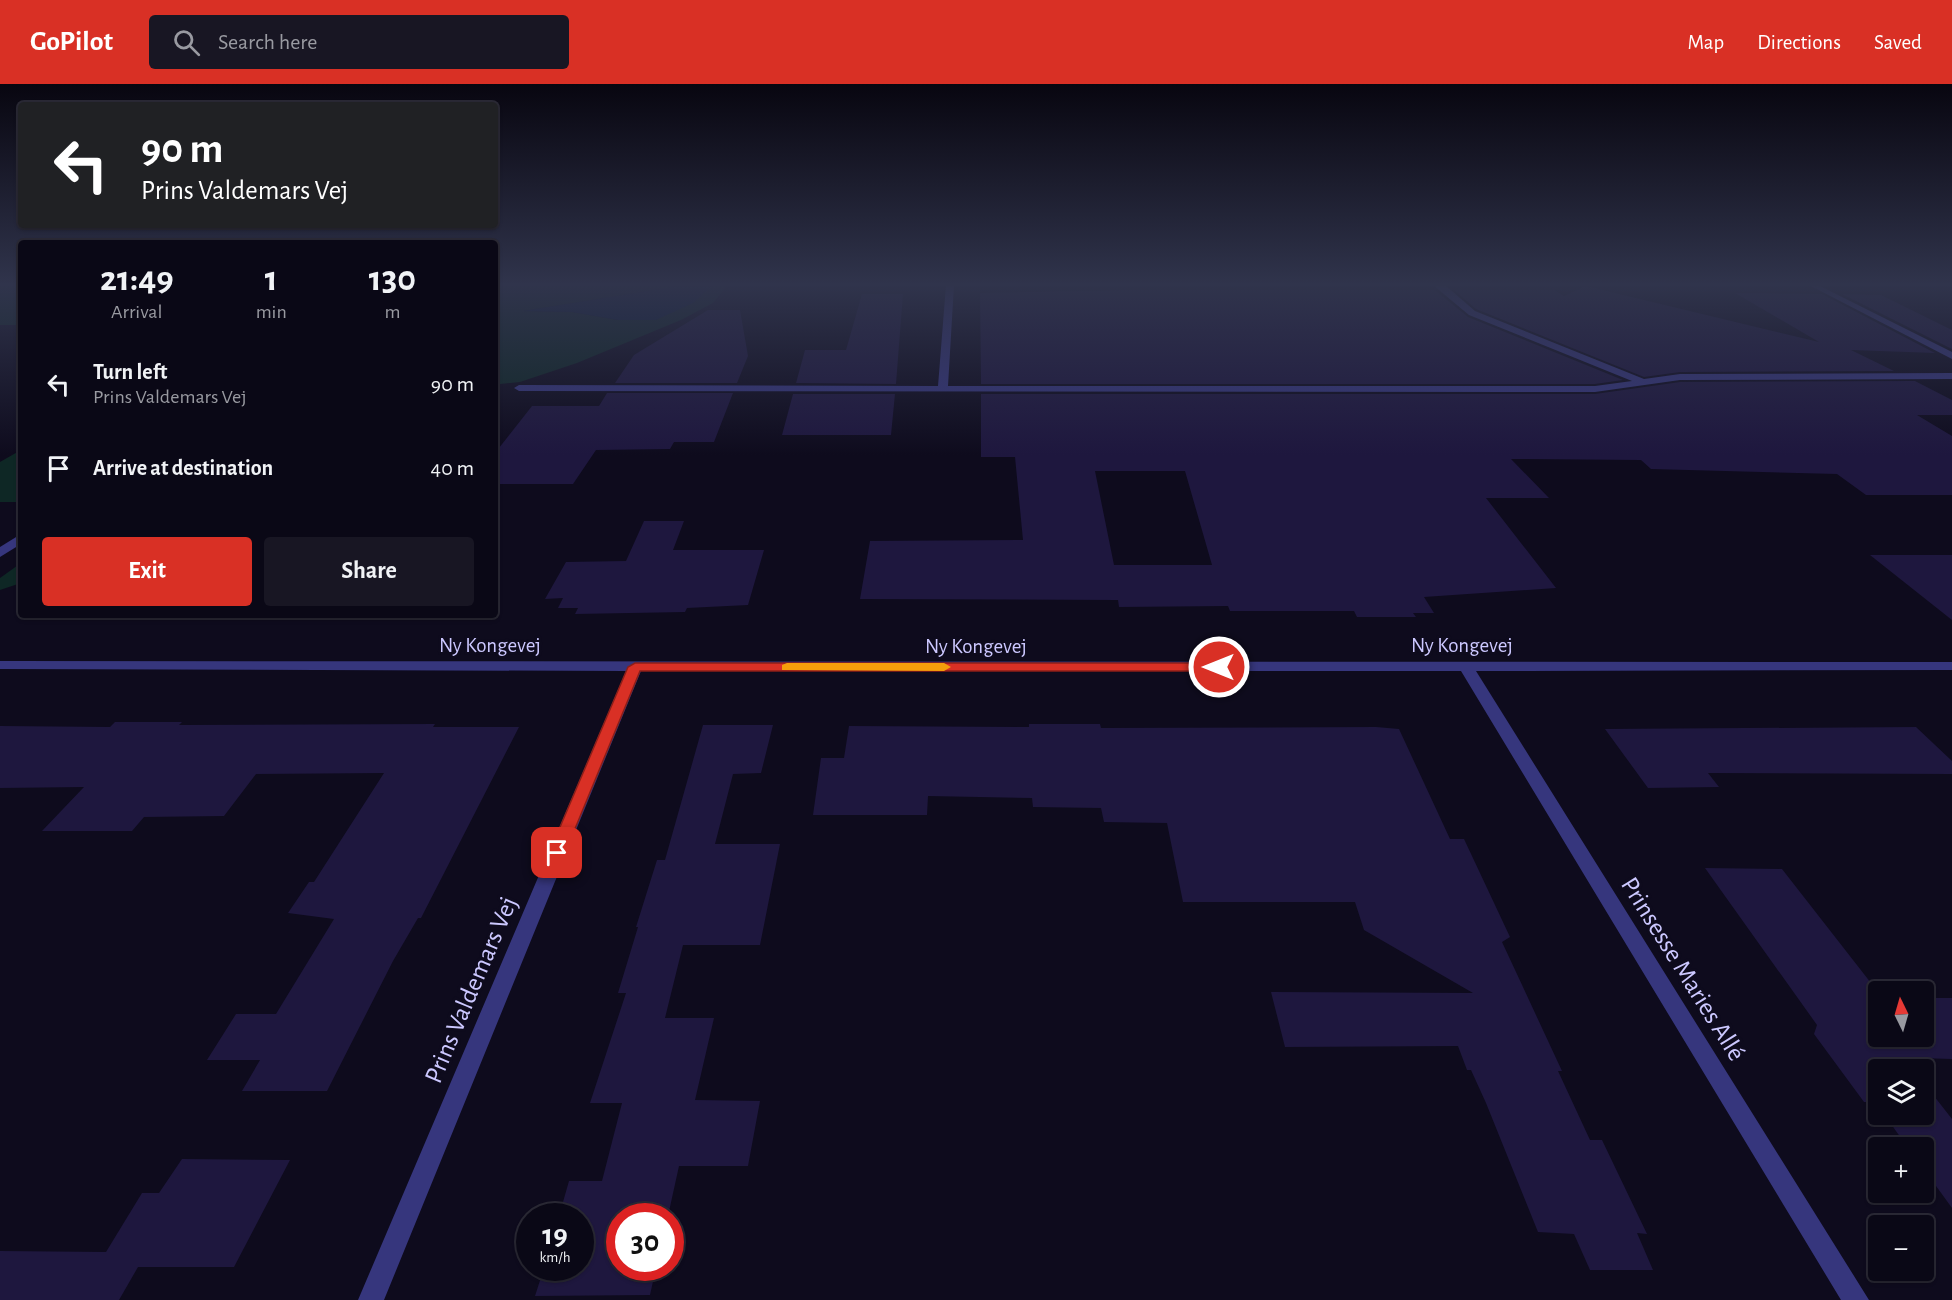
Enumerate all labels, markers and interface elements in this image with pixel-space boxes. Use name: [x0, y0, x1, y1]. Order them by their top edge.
search box: [149, 15, 569, 69]
icon: search: [170, 26, 203, 59]
text: GoPilot: [30, 28, 113, 56]
text: Search here: [218, 31, 318, 53]
text: Map: [1688, 32, 1724, 53]
text: Directions: [1757, 32, 1841, 53]
text: Saved: [1874, 32, 1922, 53]
icon: left: [42, 126, 120, 204]
text: 90 m: [141, 128, 223, 170]
text: Prins Valdemars Vej: [141, 177, 348, 204]
text: 21:49: [100, 261, 174, 297]
text: 1: [265, 261, 278, 297]
text: 130: [369, 261, 416, 297]
text: Arrival: [111, 302, 163, 322]
text: min: [256, 302, 287, 322]
text: m: [384, 302, 400, 322]
text: Turn left: [93, 361, 167, 383]
icon: left: [42, 368, 75, 401]
text: 90 m: [431, 373, 474, 395]
text: Prins Valdemars Vej: [93, 387, 247, 407]
icon: arrive: [42, 452, 75, 485]
text: Arrive at destination: [93, 457, 273, 479]
text: 40 m: [431, 457, 474, 479]
button: Exit: [42, 537, 252, 606]
button: Share: [264, 537, 474, 606]
street label: Ny Kongevej: [439, 635, 541, 656]
position arrow: [1187, 635, 1251, 699]
street label: Ny Kongevej: [1411, 635, 1513, 656]
street label: Ny Kongevej: [925, 636, 1027, 657]
pin: [531, 827, 582, 878]
icon: arrive: [540, 836, 573, 869]
street label: Prinsesse Maries Allé: [1616, 873, 1750, 1065]
street label: Prins Valdemars Vej: [420, 893, 522, 1087]
north arrow: [1868, 981, 1934, 1047]
map controls: [1868, 981, 1934, 1281]
button: layers: [1868, 1059, 1934, 1125]
button: +: [1868, 1137, 1934, 1203]
speed limit sign: 30: [606, 1203, 684, 1281]
button: −: [1868, 1215, 1934, 1281]
text: 19: [542, 1220, 568, 1250]
text: km/h: [540, 1250, 570, 1265]

